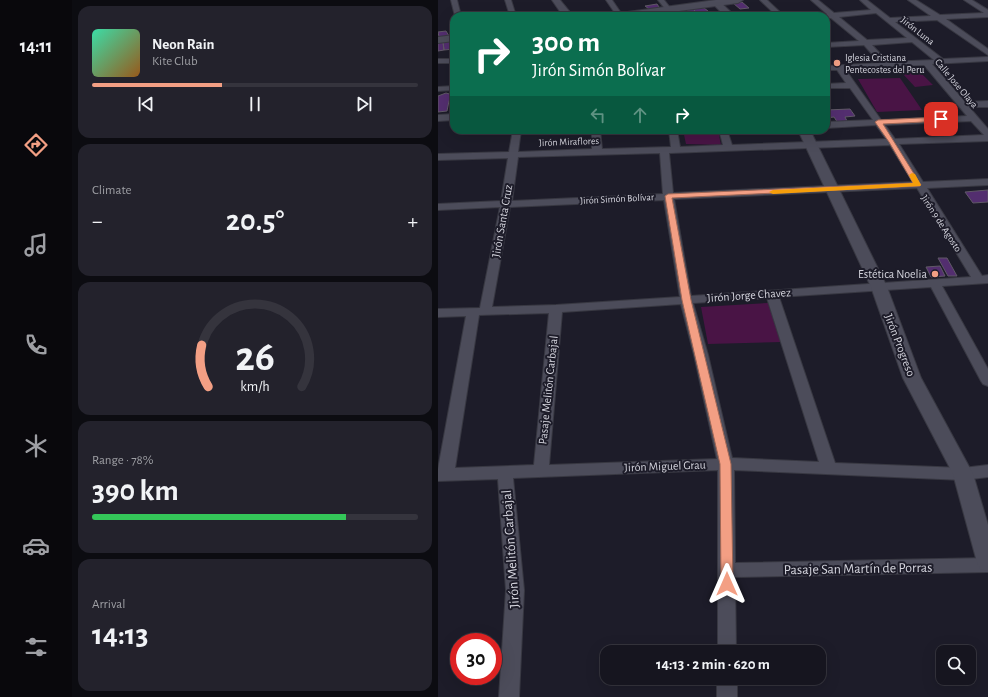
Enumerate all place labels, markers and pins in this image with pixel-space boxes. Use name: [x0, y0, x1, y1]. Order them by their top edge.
place label: Iglesia Cristiana Pentecostes del Peru: [845, 53, 924, 75]
marker: Iglesia Cristiana Pentecostes del Peru: [832, 58, 842, 68]
pin: [924, 102, 958, 136]
place label: Estética Noelia: [858, 268, 927, 280]
marker: Estética Noelia: [930, 269, 940, 279]

